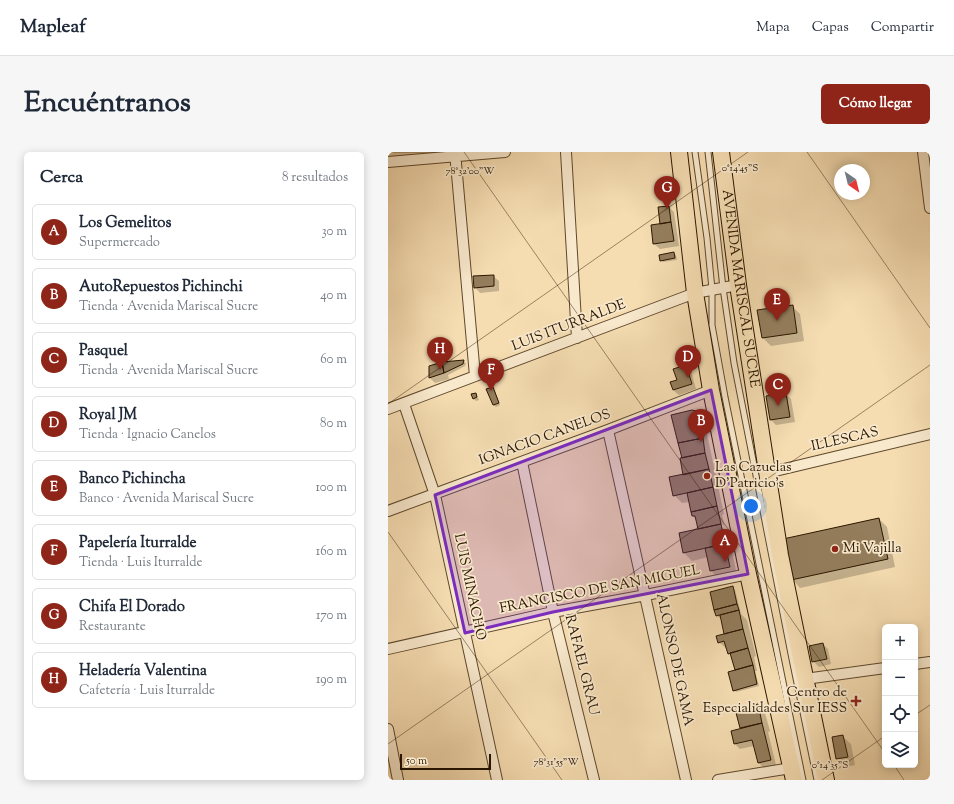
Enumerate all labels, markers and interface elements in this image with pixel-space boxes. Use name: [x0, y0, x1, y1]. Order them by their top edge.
text: Mapleaf: [20, 14, 86, 41]
text: Mapa: [756, 18, 790, 38]
text: Capas: [812, 18, 849, 38]
text: Compartir: [871, 18, 934, 38]
text: Encuéntranos: [24, 84, 191, 124]
button: Cómo llegar: [821, 84, 930, 124]
text: 0°14'45"S: [722, 161, 758, 176]
text: 78°32'00"W: [446, 164, 494, 179]
north arrow: [834, 164, 870, 200]
text: Cerca: [40, 166, 83, 190]
text: 8 resultados: [282, 169, 348, 187]
pin: G: [654, 176, 680, 209]
street label: AVENIDA MARISCAL SUCRE: [716, 188, 764, 390]
text: Los Gemelitos: [79, 213, 171, 234]
text: A: [49, 223, 59, 241]
text: 30 m: [321, 223, 347, 241]
text: Supermercado: [79, 234, 160, 252]
text: AutoRepuestos Pichinchi: [79, 277, 243, 298]
text: B: [50, 287, 58, 305]
text: 40 m: [320, 287, 347, 305]
pin: E: [764, 288, 790, 321]
street label: LUIS ITURRALDE: [509, 295, 629, 357]
text: Tienda · Avenida Mariscal Sucre: [79, 298, 258, 316]
pin: H: [427, 337, 453, 370]
text: Pasquel: [79, 341, 128, 362]
pin: D: [675, 345, 701, 378]
text: C: [49, 351, 59, 369]
text: 60 m: [320, 351, 347, 369]
pin: F: [478, 358, 504, 391]
text: Tienda · Avenida Mariscal Sucre: [79, 362, 258, 380]
pin: C: [765, 373, 791, 406]
text: Royal JM: [79, 405, 137, 426]
street label: IGNACIO CANELOS: [476, 405, 614, 471]
pin: B: [688, 409, 714, 442]
text: D: [49, 415, 59, 433]
text: 80 m: [320, 415, 347, 433]
street label: ILLESCAS: [809, 423, 881, 457]
text: Tienda · Ignacio Canelos: [79, 426, 216, 444]
place label: Las Cazuelas D'Patricio's: [715, 458, 792, 494]
text: Banco Pichincha: [79, 469, 186, 490]
marker: Las Cazuelas D'Patricio's: [702, 471, 712, 481]
text: E: [50, 479, 58, 497]
text: 100 m: [315, 479, 347, 497]
text: Banco · Avenida Mariscal Sucre: [79, 490, 254, 508]
your location: [741, 496, 761, 516]
pin: A: [712, 529, 738, 562]
street label: LUIS MINACHO: [448, 532, 490, 642]
text: Papelería Iturralde: [79, 533, 196, 554]
place label: Mi Vajilla: [843, 539, 902, 559]
text: F: [50, 543, 58, 561]
text: 160 m: [316, 543, 347, 561]
marker: Mi Vajilla: [830, 544, 840, 554]
text: Tienda · Luis Iturralde: [79, 554, 203, 572]
street label: FRANCISCO DE SAN MIGUEL: [498, 561, 703, 619]
street label: ALONSO DE GAMA: [650, 592, 698, 729]
text: Chifa El Dorado: [79, 597, 185, 618]
text: G: [49, 607, 59, 625]
text: 170 m: [316, 607, 347, 625]
street label: RAFAEL GRAU: [559, 613, 603, 718]
text: Restaurante: [79, 618, 146, 636]
map controls: [882, 624, 918, 768]
button: +: [882, 624, 918, 660]
button: −: [882, 660, 918, 696]
text: Heladería Valentina: [79, 661, 207, 682]
text: H: [49, 671, 59, 689]
text: 190 m: [316, 671, 347, 689]
text: Cafetería · Luis Iturralde: [79, 682, 215, 700]
place label: Centro de Especialidades Sur IESS: [703, 683, 847, 719]
marker: Centro de Especialidades Sur IESS: [850, 695, 862, 707]
button: locate: [882, 696, 918, 732]
button: layers: [882, 732, 918, 768]
scale bar: [400, 752, 491, 771]
text: 50 m: [406, 753, 427, 769]
text: 78°31'55"W: [534, 755, 579, 770]
text: 0°14'35"S: [812, 758, 848, 773]

